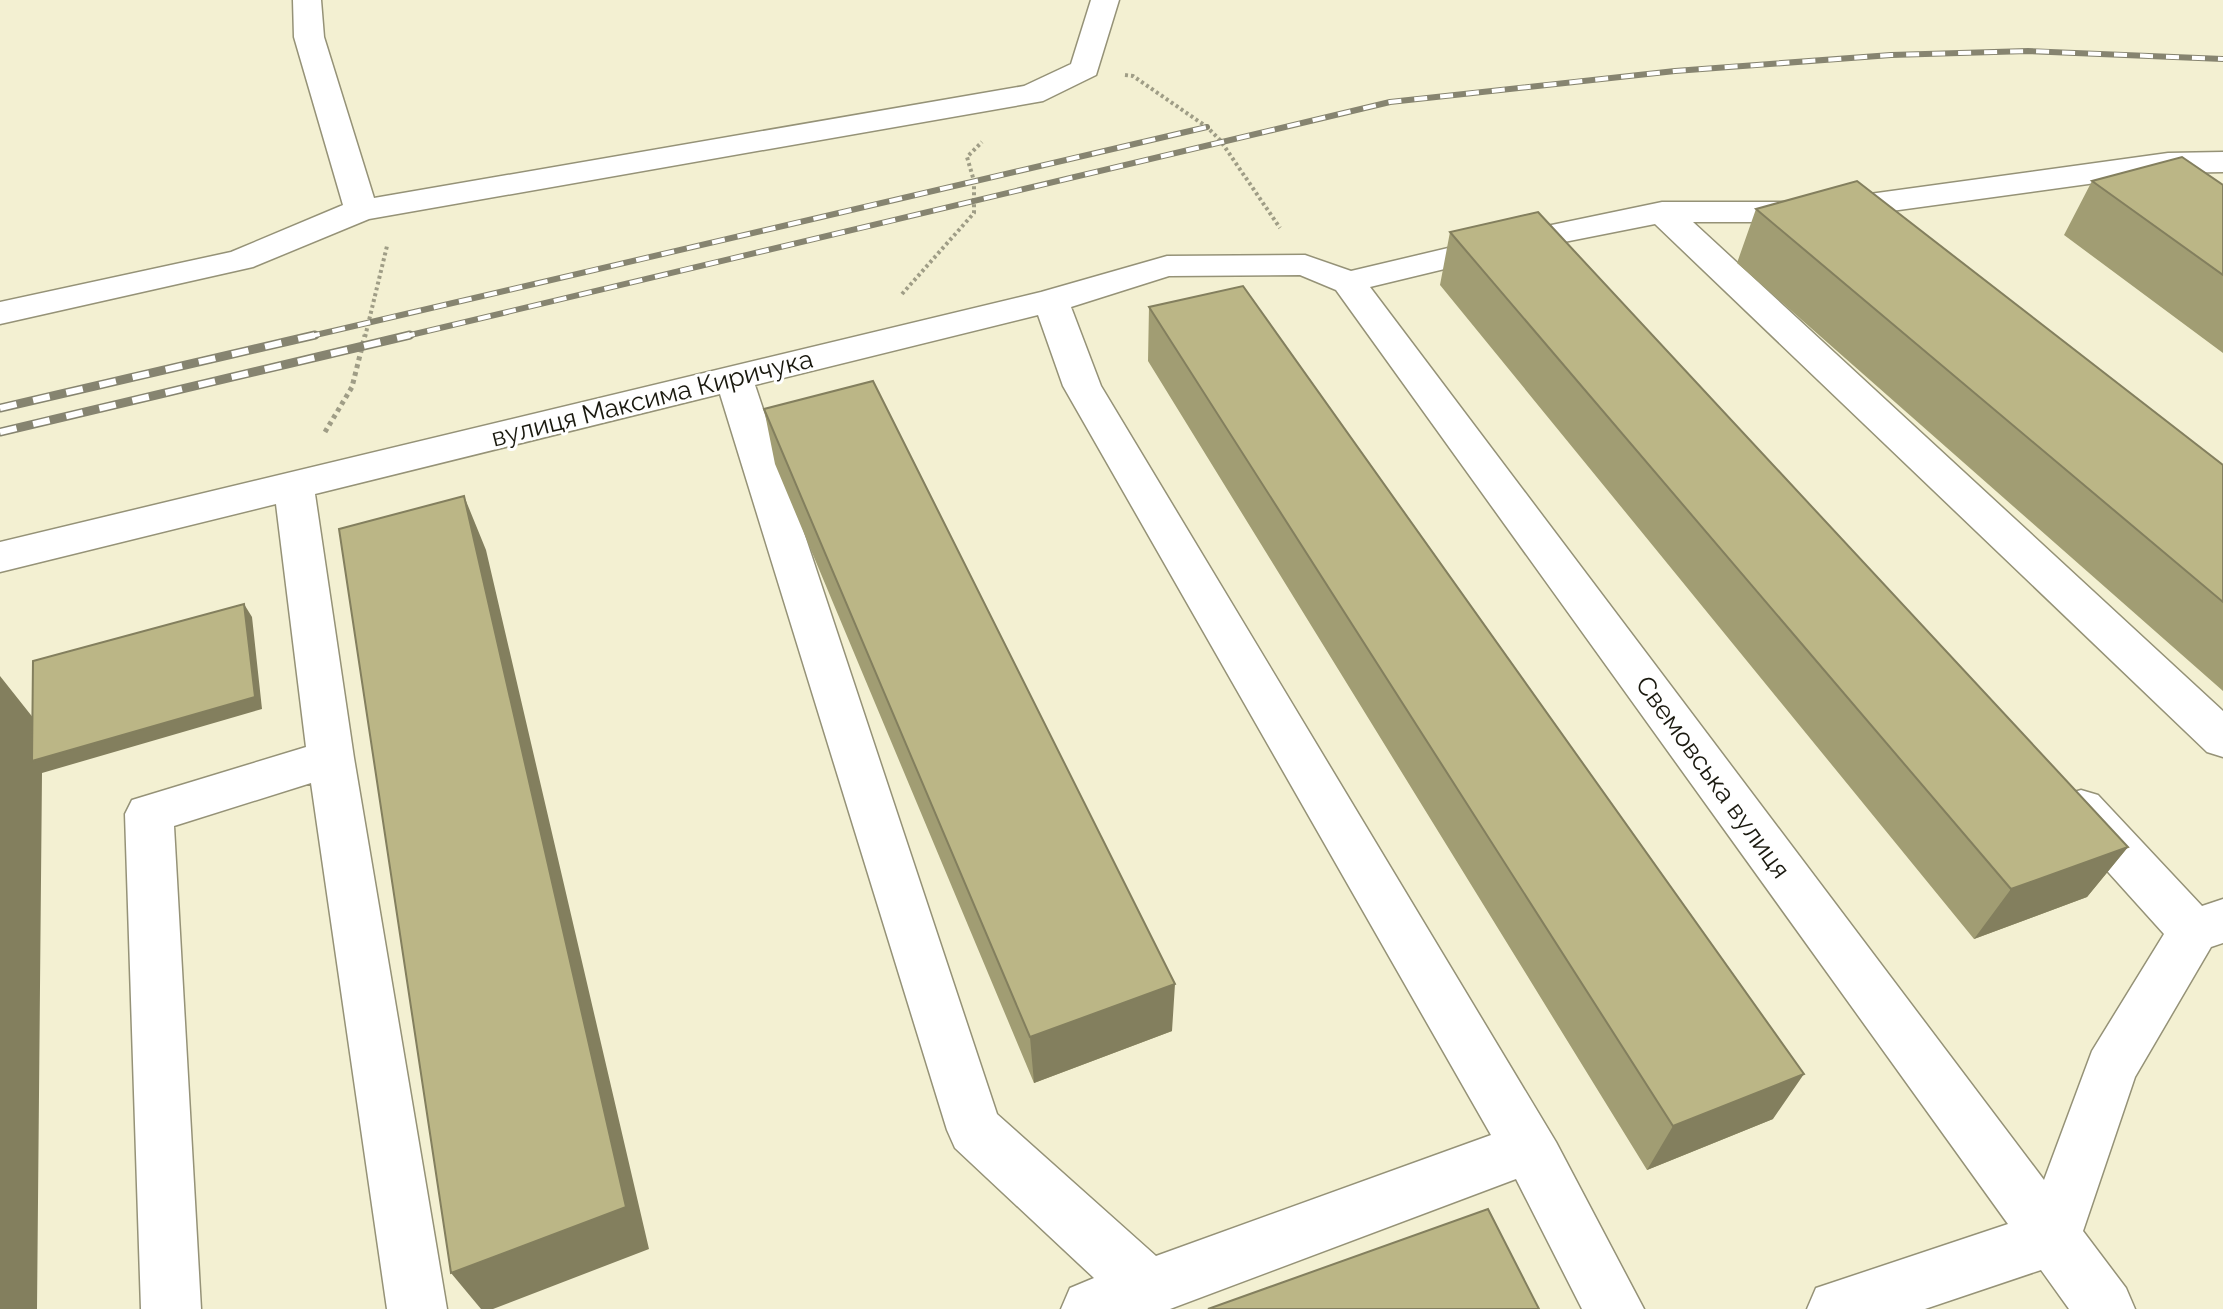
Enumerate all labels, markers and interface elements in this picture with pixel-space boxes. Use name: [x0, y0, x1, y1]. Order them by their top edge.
street label: вулиця Максима Киричука: [488, 343, 816, 453]
street label: Свемовська вулиця: [1630, 670, 1796, 884]

